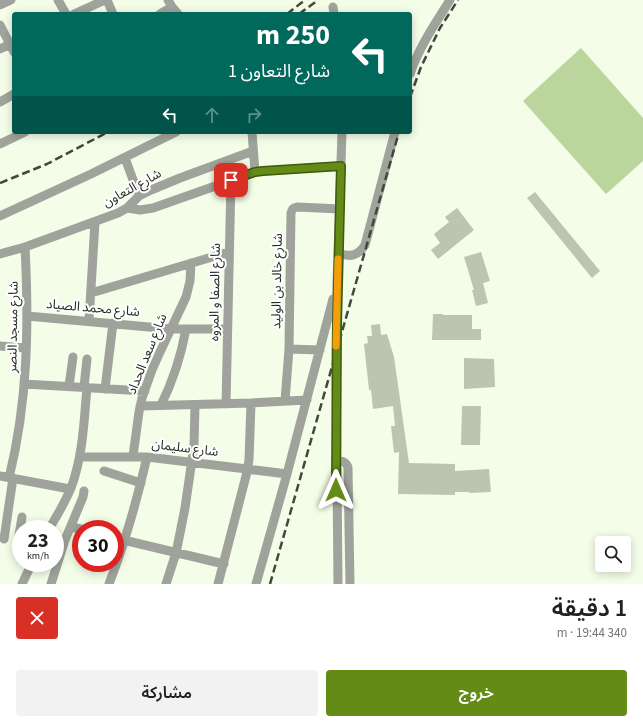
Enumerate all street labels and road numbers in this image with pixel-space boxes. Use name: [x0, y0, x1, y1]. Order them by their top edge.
street label: شارع التعاون: [99, 164, 165, 212]
street label: شارع خالد بن الوليد: [267, 233, 288, 329]
street label: شارع الصفا و المروه: [205, 243, 226, 341]
street label: شارع مسجد النصر: [3, 281, 24, 374]
street label: شارع محمد الصياد: [45, 295, 140, 322]
street label: شارع سعد الحداد: [123, 311, 172, 397]
street label: شارع سليمان: [150, 435, 219, 462]

